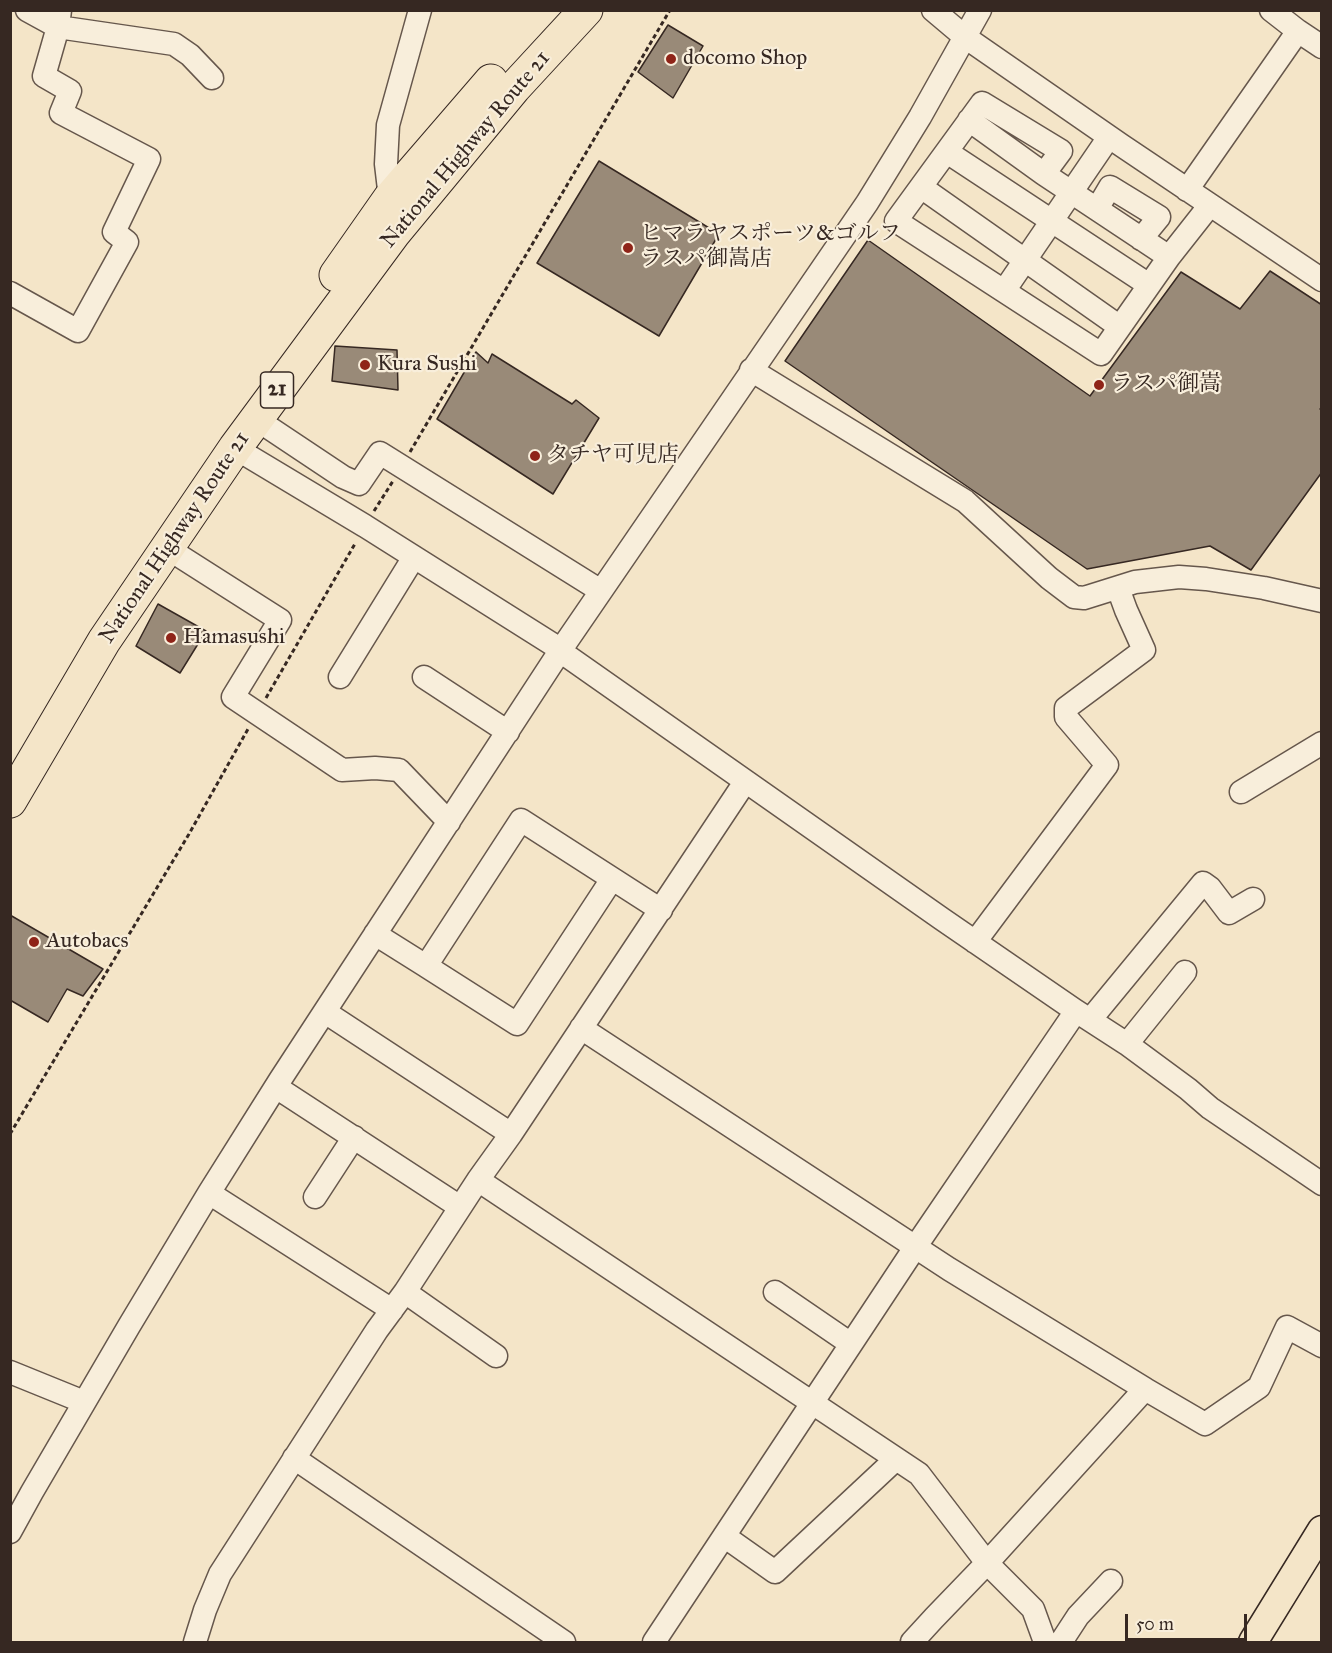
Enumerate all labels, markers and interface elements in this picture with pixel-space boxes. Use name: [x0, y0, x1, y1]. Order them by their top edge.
street label: National Highway Route 21: [376, 46, 556, 254]
place label: docomo Shop: [683, 46, 807, 72]
marker: docomo Shop: [664, 52, 678, 66]
place label: ヒマラヤスポーツ&ゴルフ ラスパ御嵩店: [640, 222, 901, 274]
marker: ヒマラヤスポーツ&ゴルフ ラスパ御嵩店: [621, 241, 635, 255]
place label: Kura Sushi: [377, 352, 477, 378]
marker: Kura Sushi: [358, 358, 372, 372]
road number: 21: [260, 372, 294, 408]
place label: ラスパ御嵩: [1111, 372, 1221, 398]
marker: ラスパ御嵩: [1092, 378, 1106, 392]
street label: National Highway Route 21: [94, 427, 256, 649]
place label: タチヤ可児店: [547, 443, 679, 469]
marker: タチヤ可児店: [528, 449, 542, 463]
place label: Hamasushi: [183, 625, 285, 651]
marker: Hamasushi: [164, 631, 178, 645]
place label: Autobacs: [46, 929, 129, 955]
marker: Autobacs: [27, 935, 41, 949]
scale bar: [1128, 1602, 1250, 1640]
text: 50 m: [1136, 1613, 1174, 1635]

